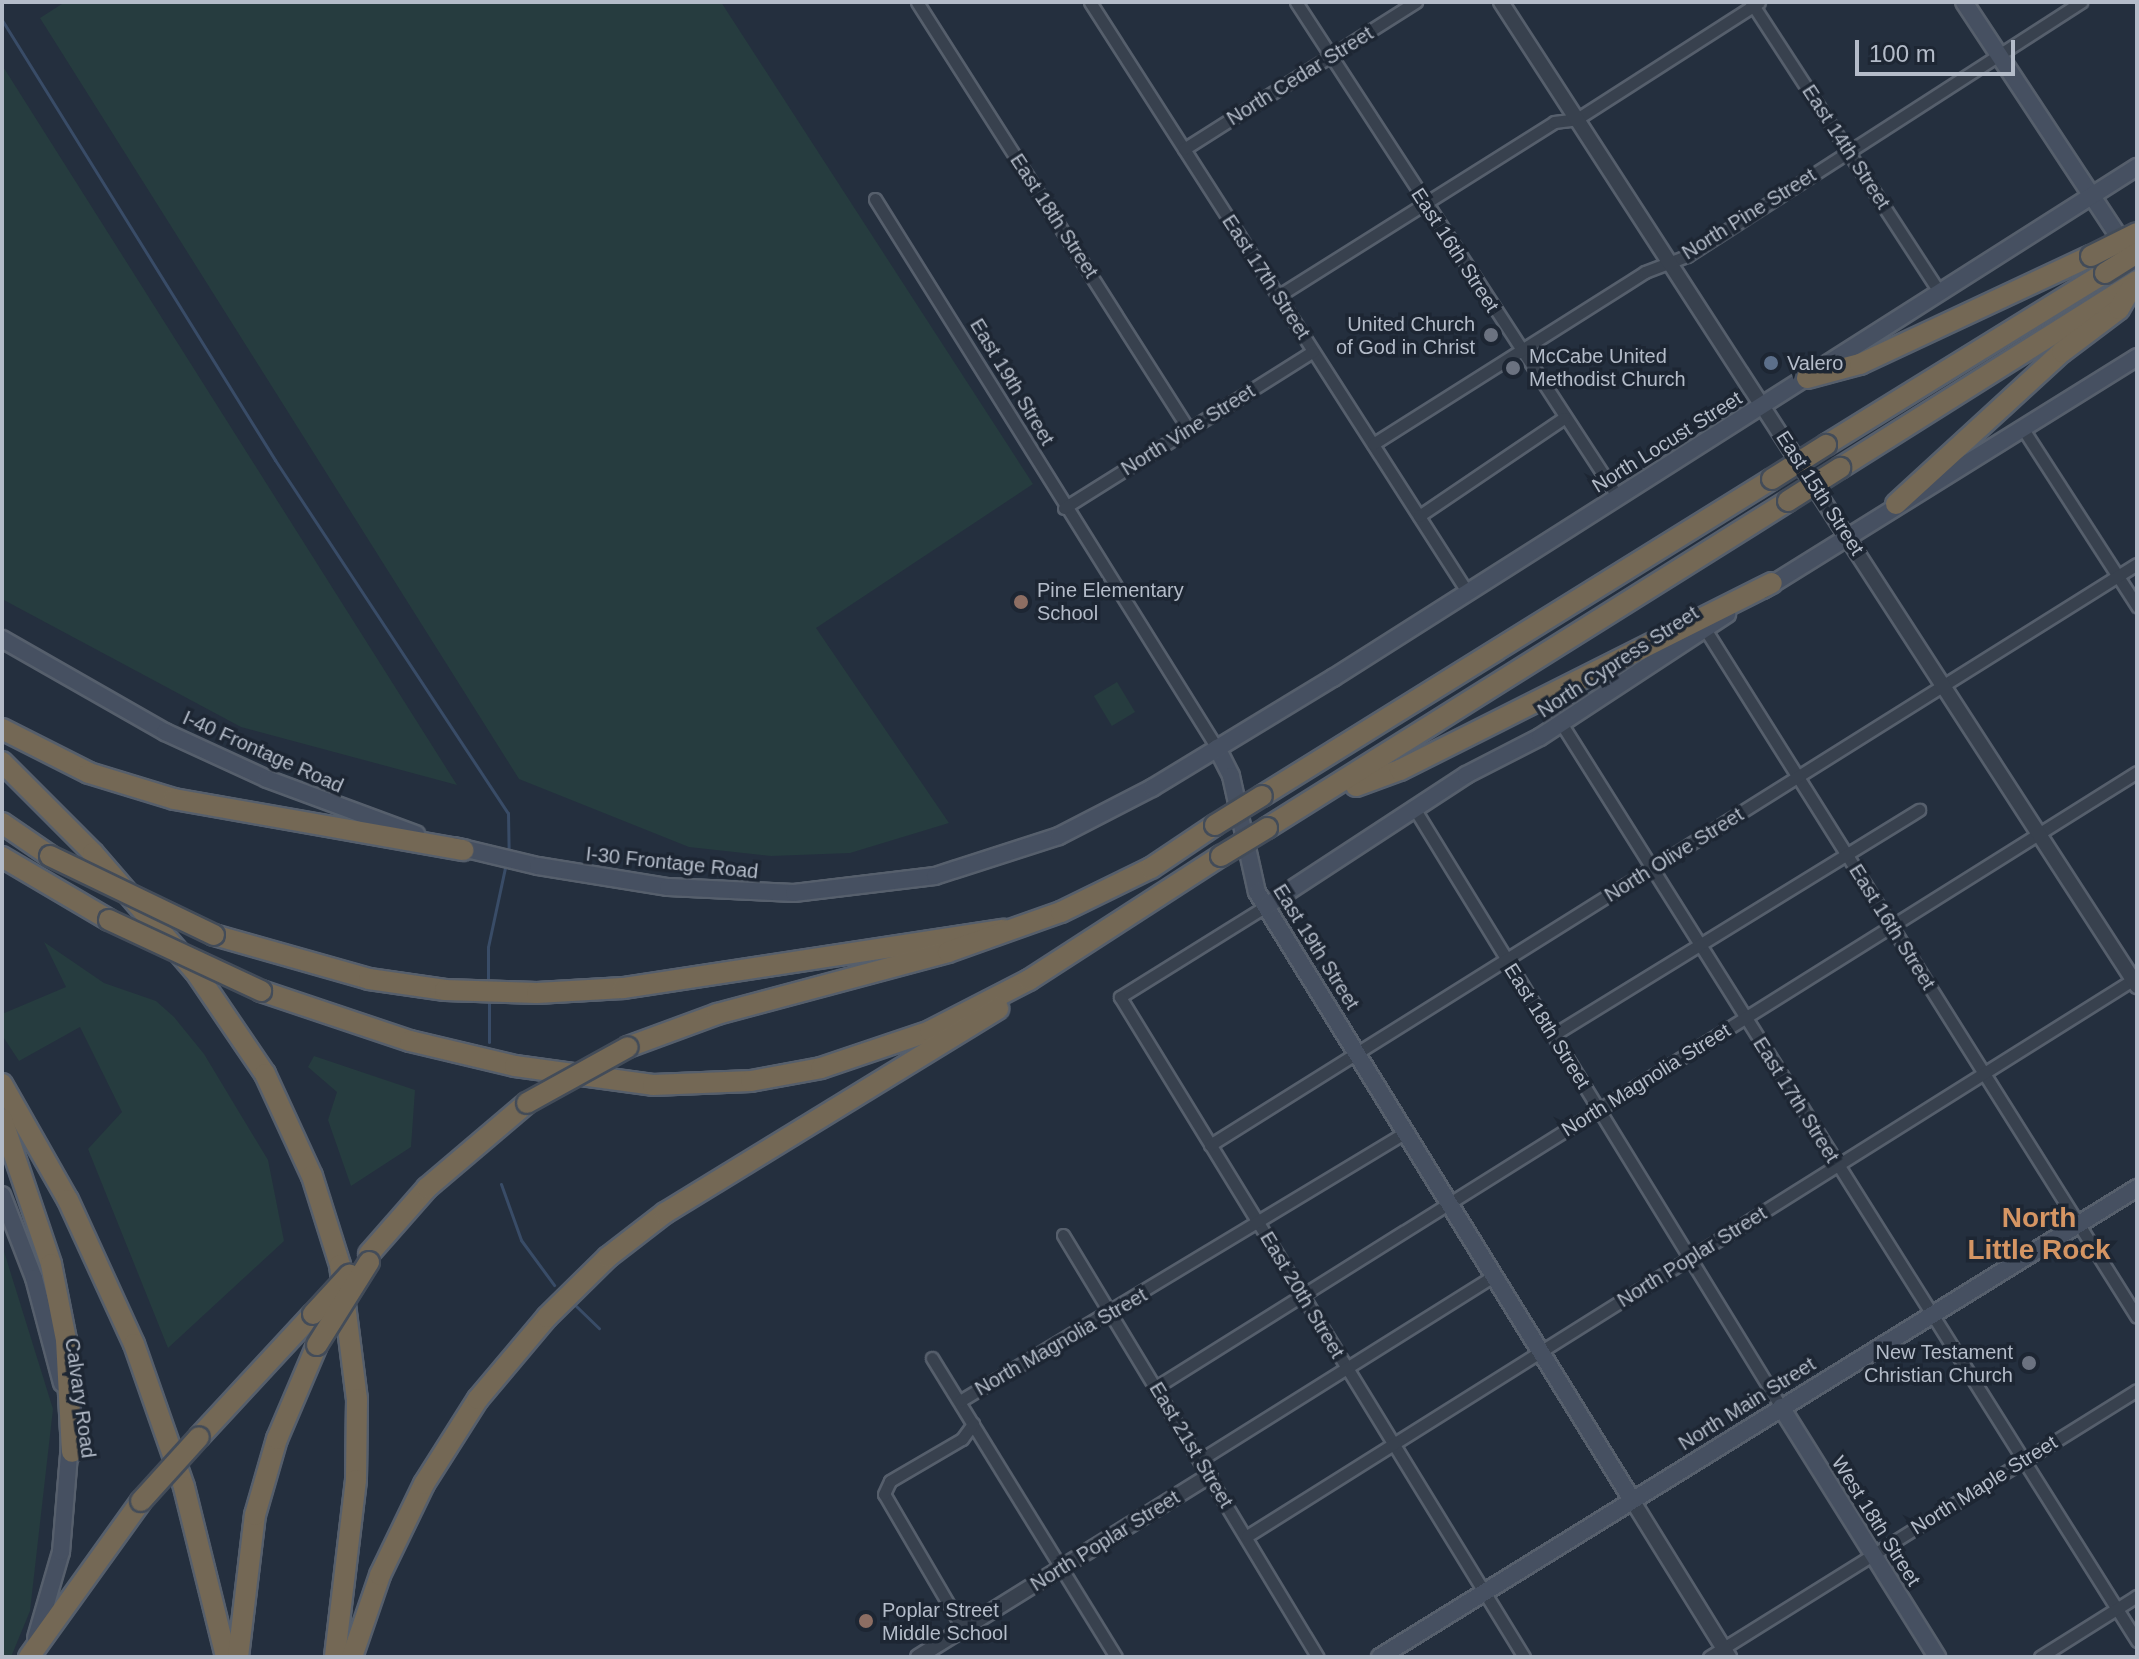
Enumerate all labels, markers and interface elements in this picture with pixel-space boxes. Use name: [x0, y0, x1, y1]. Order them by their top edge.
street label: North Cedar Street: [1222, 21, 1378, 131]
scale bar: [1859, 24, 2019, 74]
text: 100 m: [1869, 40, 1936, 67]
street label: East 14th Street: [1797, 80, 1895, 214]
street label: East 18th Street: [1005, 149, 1103, 283]
street label: North Pine Street: [1678, 163, 1820, 265]
street label: East 16th Street: [1406, 183, 1504, 317]
street label: East 17th Street: [1217, 210, 1315, 344]
place label: United Church of God in Christ: [1336, 312, 1475, 359]
street label: East 19th Street: [965, 314, 1059, 450]
marker: United Church of God in Christ: [1482, 326, 1500, 344]
place label: McCabe United Methodist Church: [1529, 344, 1686, 391]
place label: Valero: [1787, 351, 1843, 375]
marker: Valero: [1762, 354, 1780, 372]
marker: McCabe United Methodist Church: [1504, 359, 1522, 377]
street label: North Vine Street: [1117, 379, 1259, 481]
street label: North Locust Street: [1588, 386, 1746, 498]
street label: East 15th Street: [1771, 426, 1869, 560]
place label: Pine Elementary School: [1037, 578, 1184, 625]
marker: Pine Elementary School: [1012, 593, 1030, 611]
street label: North Cypress Street: [1533, 601, 1703, 723]
street label: I-40 Frontage Road: [179, 706, 347, 798]
street label: North Olive Street: [1600, 803, 1748, 907]
street label: I-30 Frontage Road: [585, 842, 759, 884]
street label: East 16th Street: [1844, 860, 1940, 994]
street label: East 19th Street: [1268, 880, 1364, 1014]
street label: East 18th Street: [1499, 959, 1595, 1093]
street label: North Magnolia Street: [1557, 1018, 1735, 1142]
street label: East 17th Street: [1748, 1033, 1844, 1167]
street label: North Poplar Street: [1613, 1201, 1771, 1313]
district label: North Little Rock: [1967, 1201, 2111, 1267]
street label: East 20th Street: [1255, 1227, 1349, 1363]
street label: North Magnolia Street: [971, 1283, 1151, 1401]
street label: Calvary Road: [60, 1336, 100, 1460]
place label: New Testament Christian Church: [1864, 1340, 2013, 1387]
street label: North Main Street: [1674, 1352, 1820, 1456]
marker: New Testament Christian Church: [2020, 1354, 2038, 1372]
street label: East 21st Street: [1144, 1378, 1238, 1512]
street label: North Maple Street: [1906, 1430, 2062, 1540]
street label: West 18th Street: [1826, 1452, 1926, 1590]
street label: North Poplar Street: [1026, 1485, 1184, 1597]
place label: Poplar Street Middle School: [882, 1598, 1008, 1645]
marker: Poplar Street Middle School: [857, 1612, 875, 1630]

